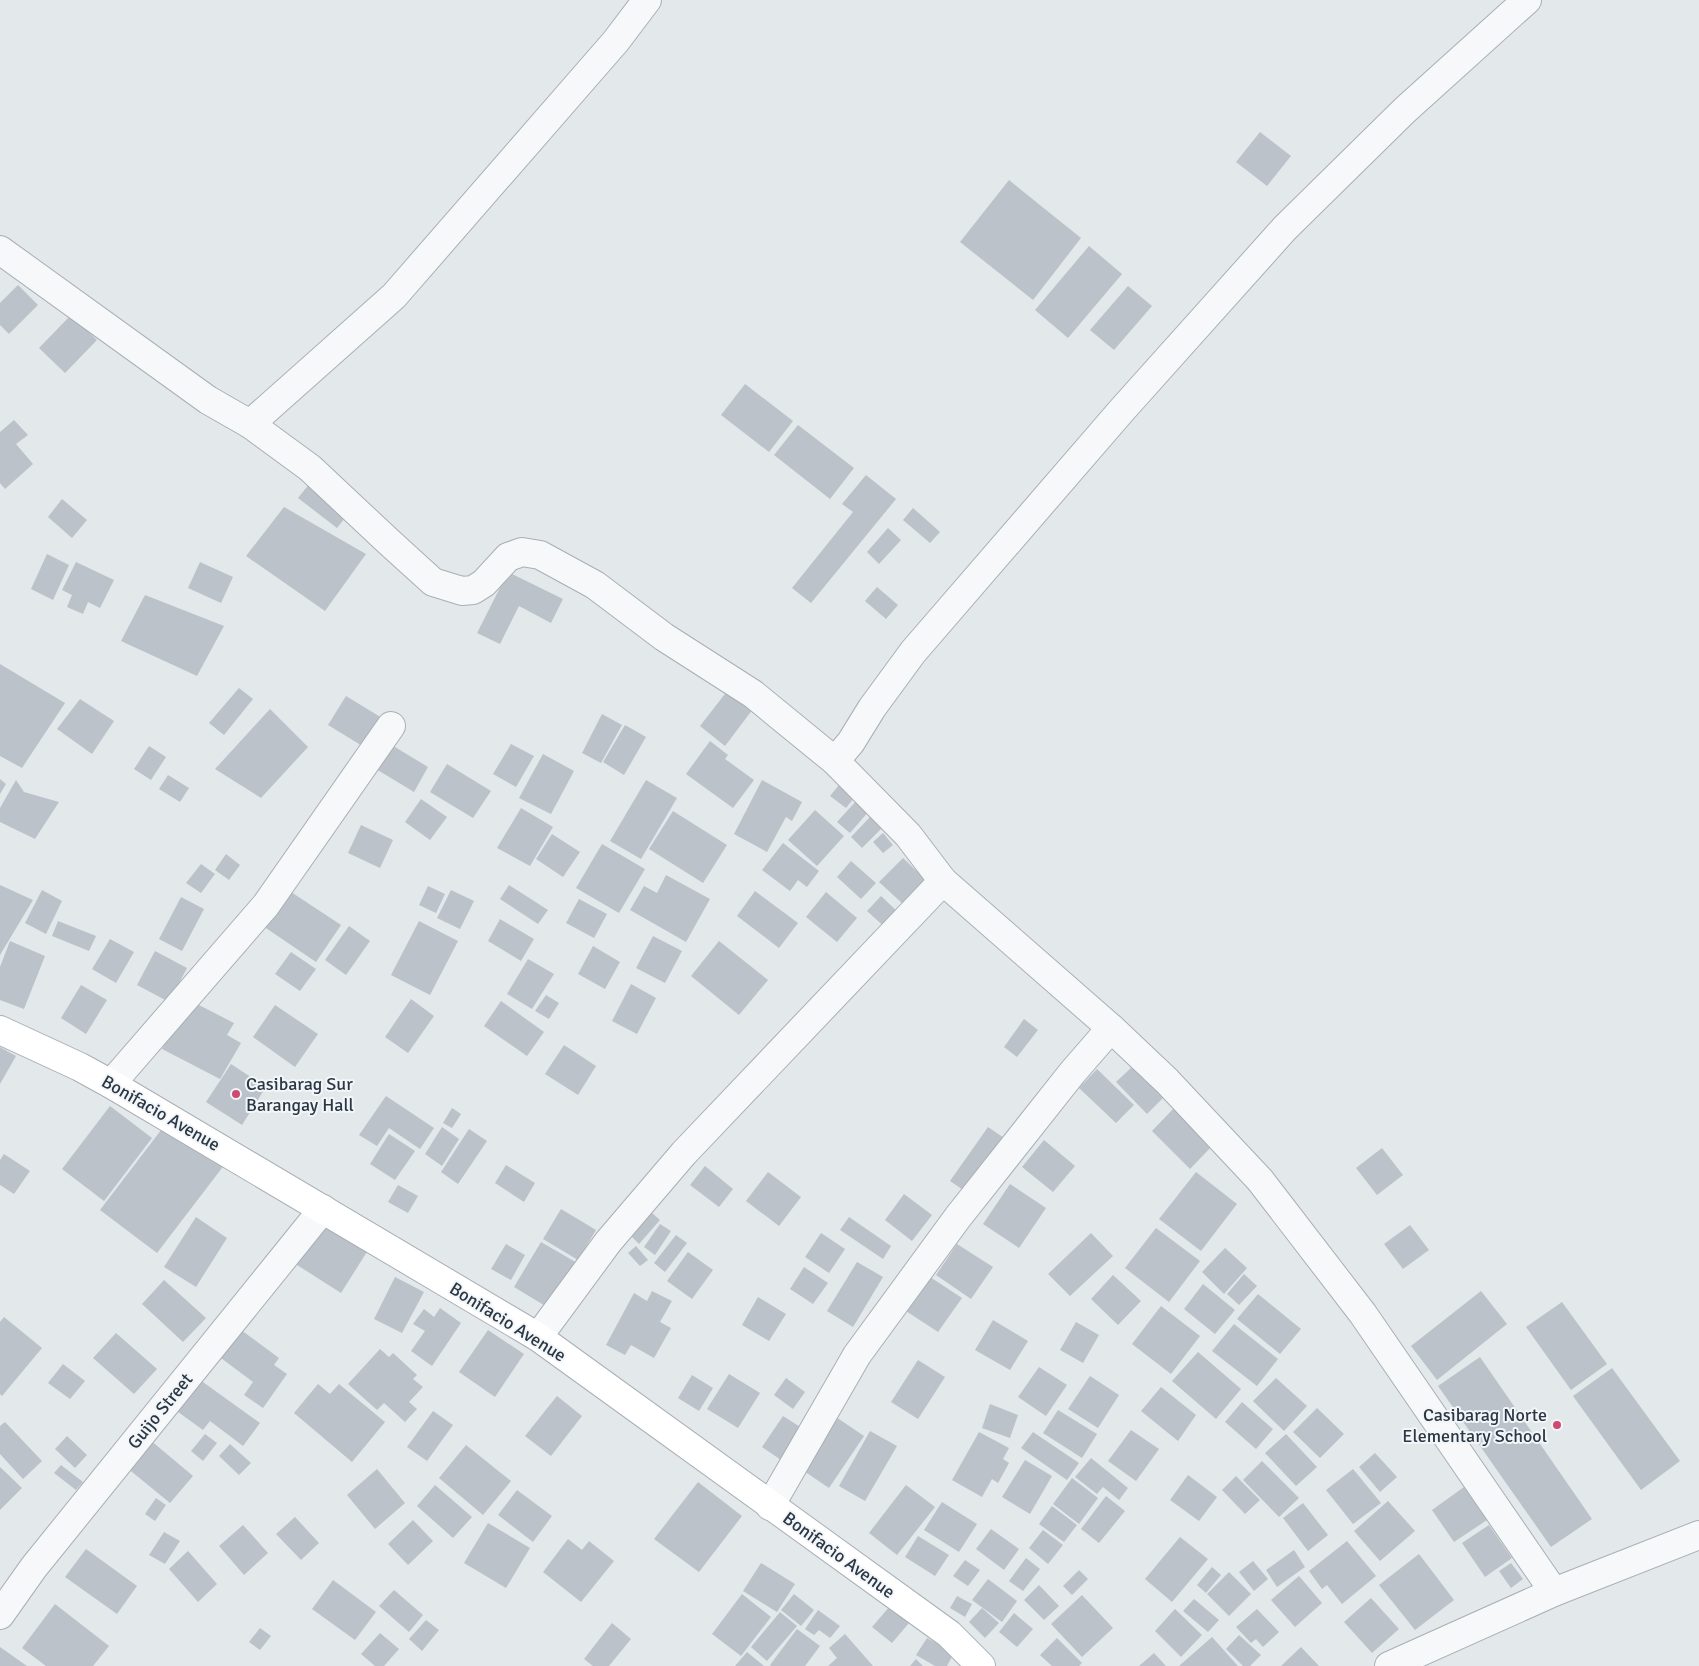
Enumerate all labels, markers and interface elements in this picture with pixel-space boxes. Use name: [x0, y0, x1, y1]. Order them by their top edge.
street label: Bonifacio Avenue: [98, 1070, 224, 1156]
place label: Casibarag Sur Barangay Hall: [246, 1073, 354, 1116]
marker: Casibarag Sur Barangay Hall: [230, 1088, 242, 1100]
street label: Bonifacio Avenue: [446, 1277, 570, 1367]
street label: Guijo Street: [123, 1369, 197, 1453]
place label: Casibarag Norte Elementary School: [1402, 1404, 1547, 1447]
marker: Casibarag Norte Elementary School: [1551, 1419, 1563, 1431]
street label: Bonifacio Avenue: [779, 1507, 899, 1603]

